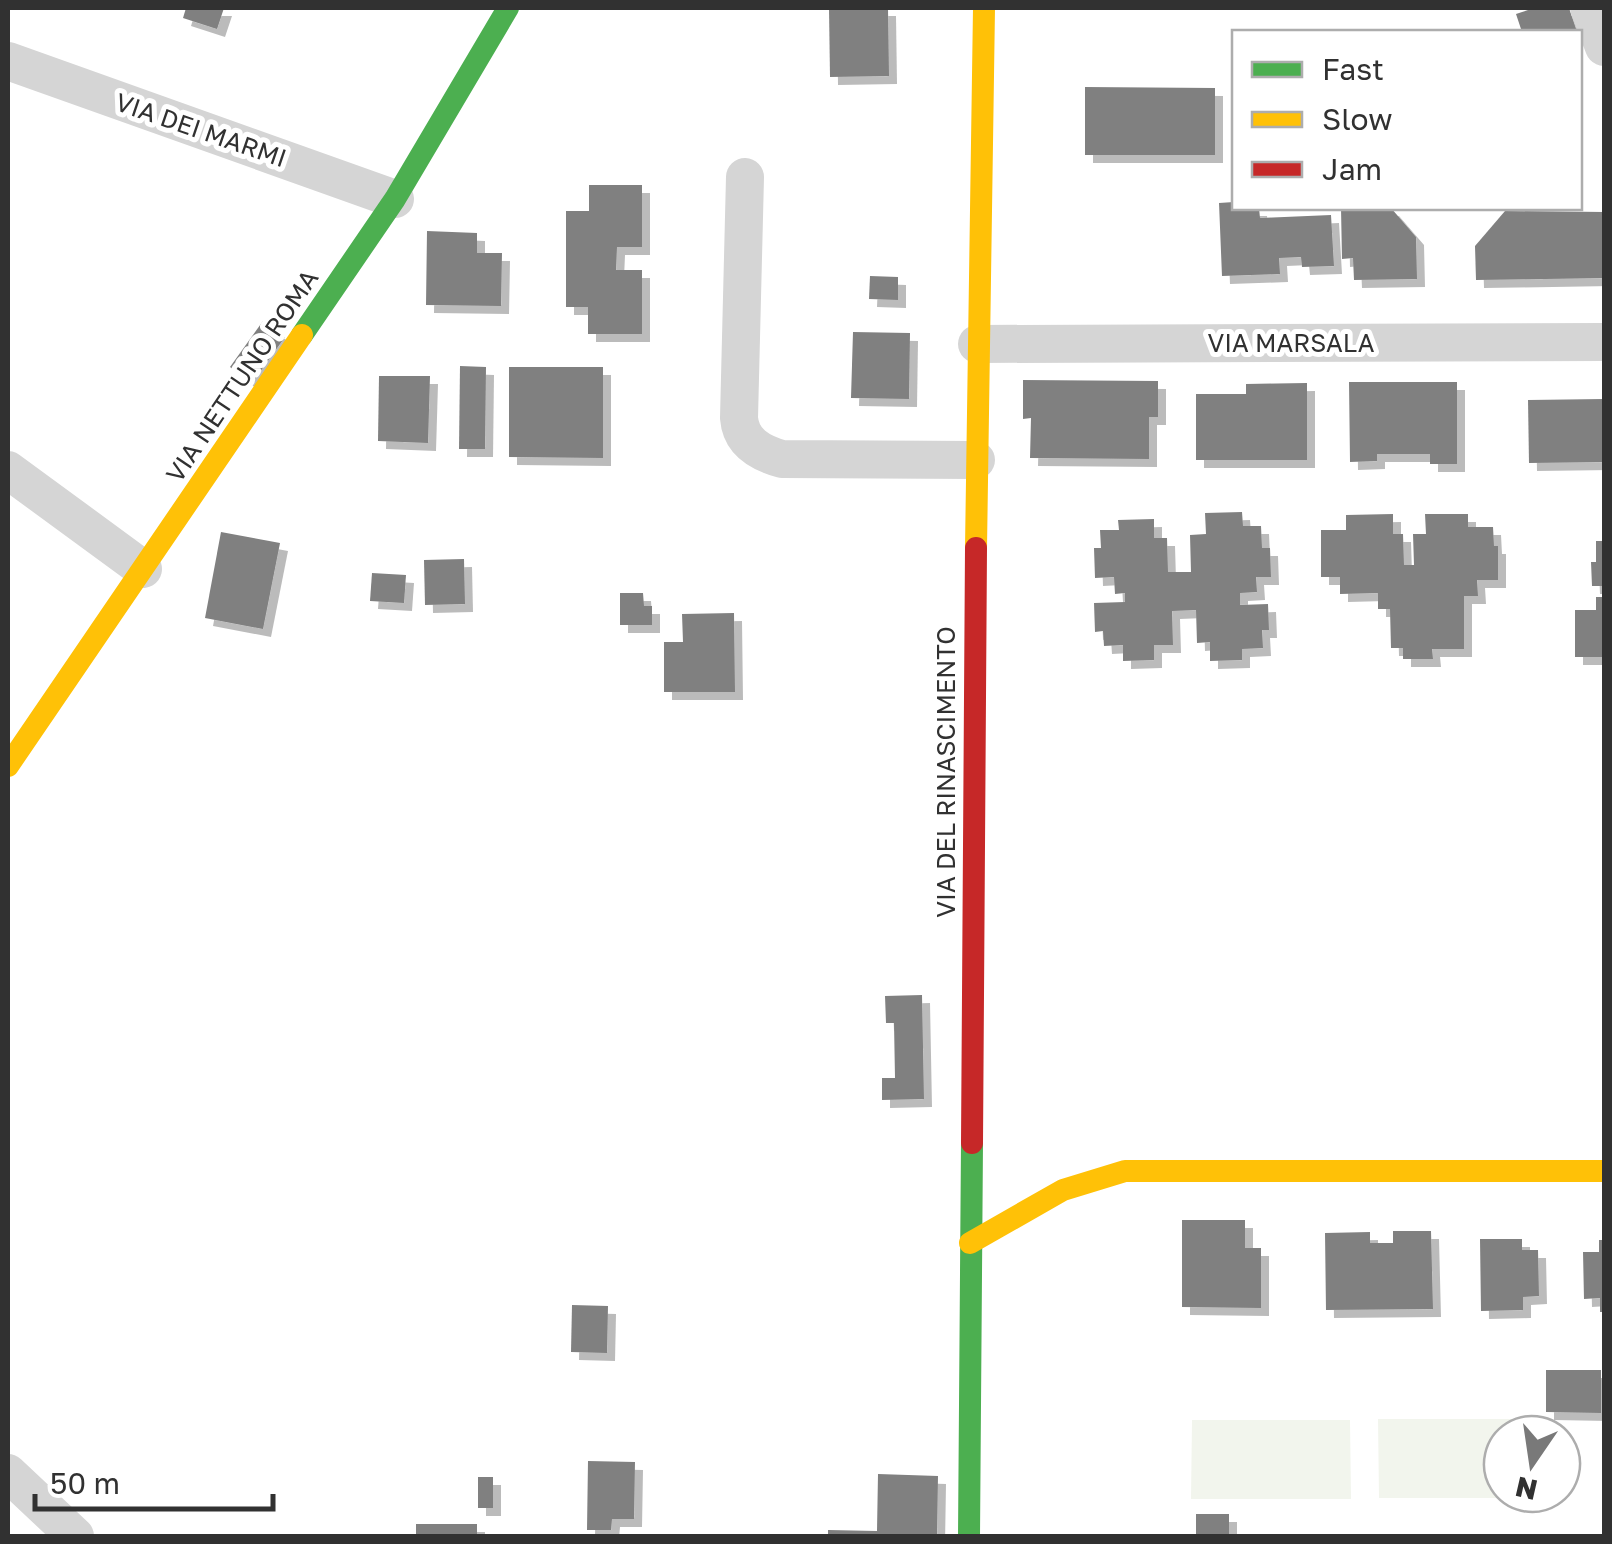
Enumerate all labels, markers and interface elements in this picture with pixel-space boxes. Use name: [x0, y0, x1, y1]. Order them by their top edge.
legend: [1232, 30, 1582, 210]
text: Fast: [1322, 51, 1384, 87]
street label: VIA DEI MARMI: [111, 86, 291, 173]
text: Slow: [1322, 101, 1393, 137]
text: Jam: [1322, 151, 1382, 187]
street label: VIA NETTUNO ROMA: [159, 263, 324, 488]
street label: VIA MARSALA: [1207, 327, 1375, 358]
street label: VIA DEL RINASCIMENTO: [930, 626, 961, 918]
north arrow: [1482, 1414, 1582, 1514]
scale bar: [35, 1449, 272, 1511]
text: 50 m: [50, 1465, 120, 1501]
text: N: [1512, 1470, 1540, 1507]

